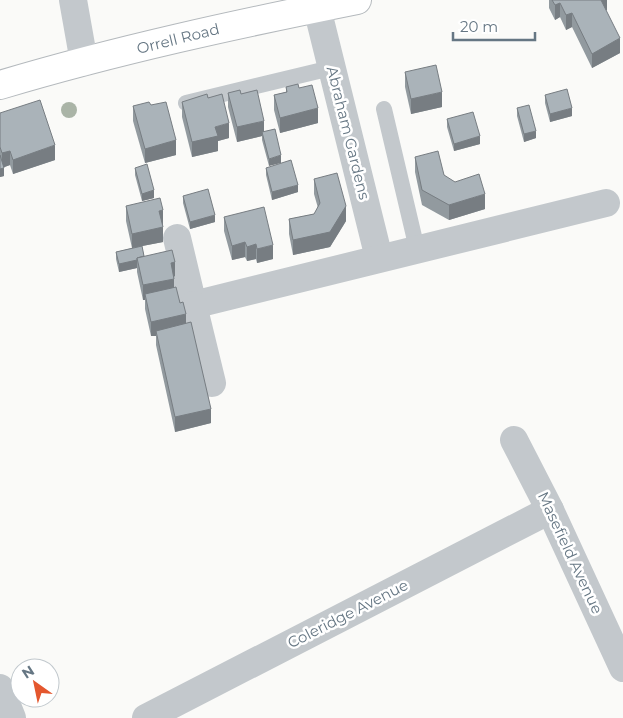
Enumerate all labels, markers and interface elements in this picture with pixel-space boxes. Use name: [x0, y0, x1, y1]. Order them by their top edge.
scale bar: [453, 10, 536, 42]
text: 20 m: [460, 17, 498, 36]
street label: Orrell Road: [135, 19, 221, 58]
street label: Abraham Gardens: [323, 64, 374, 202]
street label: Masefield Avenue: [534, 489, 607, 617]
street label: Coleridge Avenue: [284, 575, 411, 652]
north arrow: [10, 658, 60, 708]
text: N: [18, 661, 38, 683]

